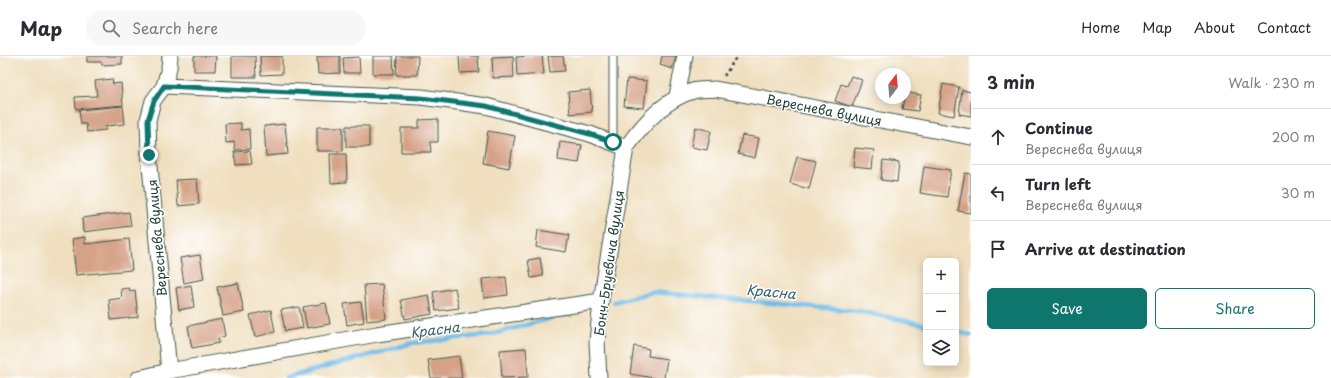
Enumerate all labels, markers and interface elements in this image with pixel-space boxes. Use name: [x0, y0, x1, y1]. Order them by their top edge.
search box: [86, 10, 366, 46]
text: Map: [20, 14, 62, 42]
text: Search here: [132, 16, 218, 39]
icon: search: [100, 17, 122, 39]
text: Home: [1081, 17, 1120, 38]
text: Map: [1142, 17, 1172, 38]
text: About: [1194, 17, 1235, 38]
text: Contact: [1257, 17, 1311, 38]
north arrow: [875, 68, 911, 104]
text: 3 min: [987, 69, 1035, 95]
text: Walk · 230 m: [1228, 73, 1315, 92]
street label: Вереснева вулиця: [765, 89, 884, 130]
text: Continue: [1025, 116, 1093, 139]
icon: ahead: [987, 126, 1009, 148]
text: 200 m: [1272, 127, 1315, 146]
route start: [604, 133, 622, 151]
text: Вереснева вулиця: [1025, 139, 1142, 158]
route end: [140, 146, 158, 164]
text: Turn left: [1025, 172, 1091, 195]
street label: Вереснева вулиця: [142, 179, 171, 297]
icon: left: [987, 182, 1009, 204]
text: 30 m: [1281, 183, 1315, 202]
street label: Бонч-Бруєвича вулиця: [589, 189, 628, 337]
text: Вереснева вулиця: [1025, 195, 1142, 214]
text: Arrive at destination: [1025, 237, 1186, 260]
icon: arrive: [987, 238, 1009, 260]
map controls: [923, 258, 959, 366]
button: +: [923, 258, 959, 294]
water label: Красна: [745, 279, 798, 304]
button: Save: [987, 288, 1147, 329]
button: Share: [1155, 288, 1315, 329]
button: −: [923, 294, 959, 330]
water label: Красна: [409, 316, 462, 343]
button: layers: [923, 330, 959, 366]

